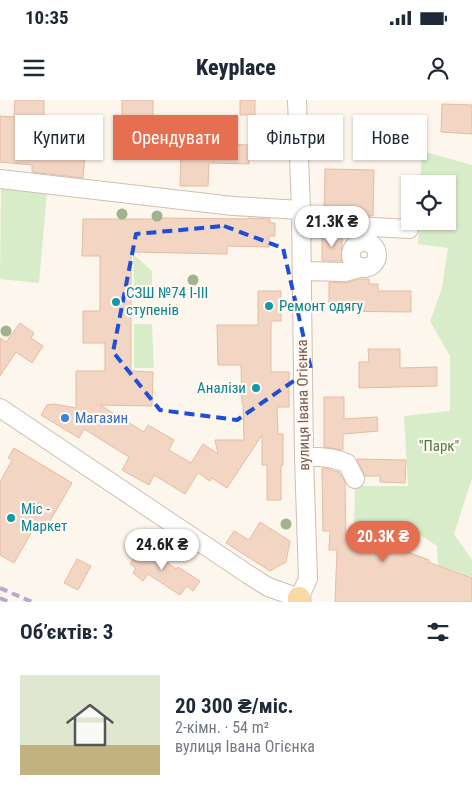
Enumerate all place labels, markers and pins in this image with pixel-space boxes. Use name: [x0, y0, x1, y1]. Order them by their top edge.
pin: 21.3K ₴: [286, 206, 378, 248]
place label: СЗШ №74 І-ІІІ ступенів: [126, 284, 208, 319]
marker: СЗШ №74 І-ІІІ ступенів: [110, 296, 122, 308]
place label: Ремонт одягу: [279, 297, 363, 315]
marker: Ремонт одягу: [263, 300, 275, 312]
place label: Аналізи: [197, 379, 246, 397]
marker: Аналізи: [250, 382, 262, 394]
place label: Магазин: [75, 409, 128, 427]
marker: Магазин: [59, 412, 71, 424]
place label: Міс - Маркет: [21, 500, 67, 535]
marker: Міс - Маркет: [5, 512, 17, 524]
pin: 20.3K ₴: [337, 520, 429, 563]
pin: 24.6K ₴: [116, 528, 208, 571]

